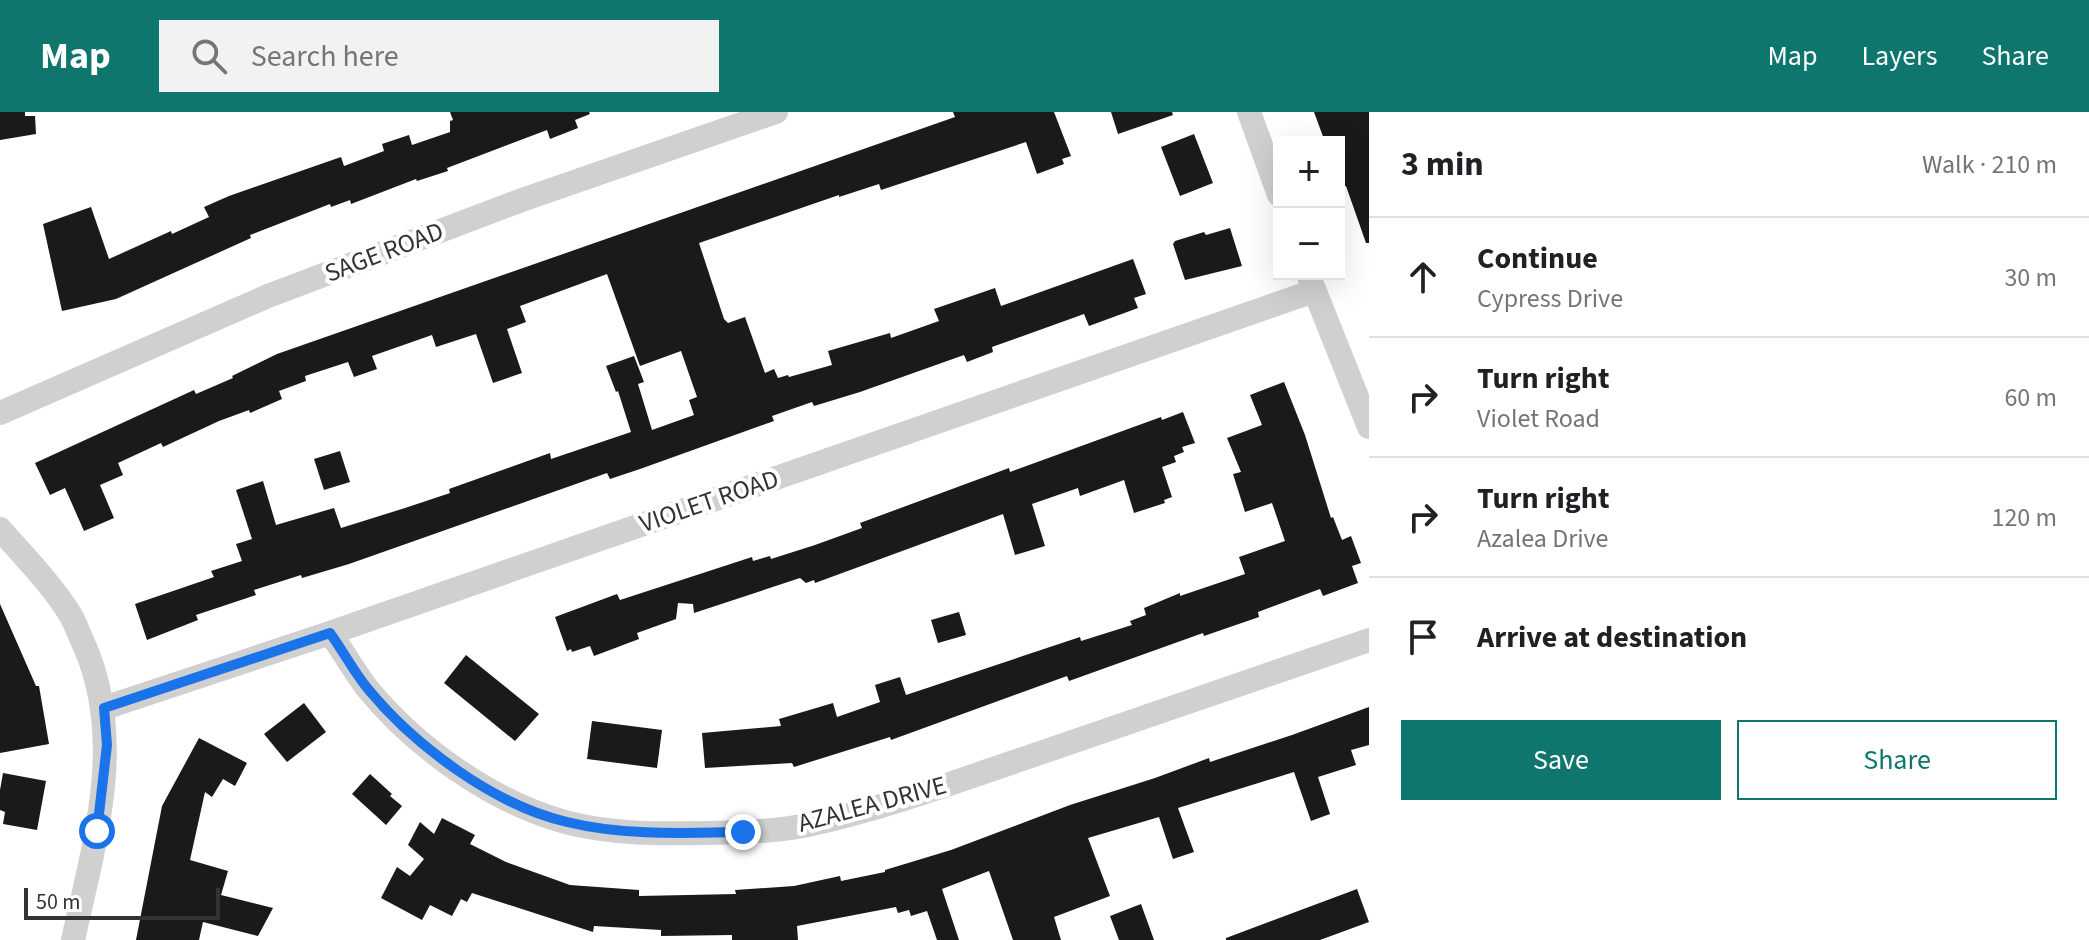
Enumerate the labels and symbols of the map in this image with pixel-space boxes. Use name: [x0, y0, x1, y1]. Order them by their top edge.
street label: SAGE ROAD: [319, 212, 449, 292]
street label: VIOLET ROAD: [634, 460, 784, 542]
street label: AZALEA DRIVE: [794, 766, 950, 842]
route start: [79, 813, 115, 849]
route end: [725, 814, 761, 850]
scale bar: [24, 884, 220, 920]

